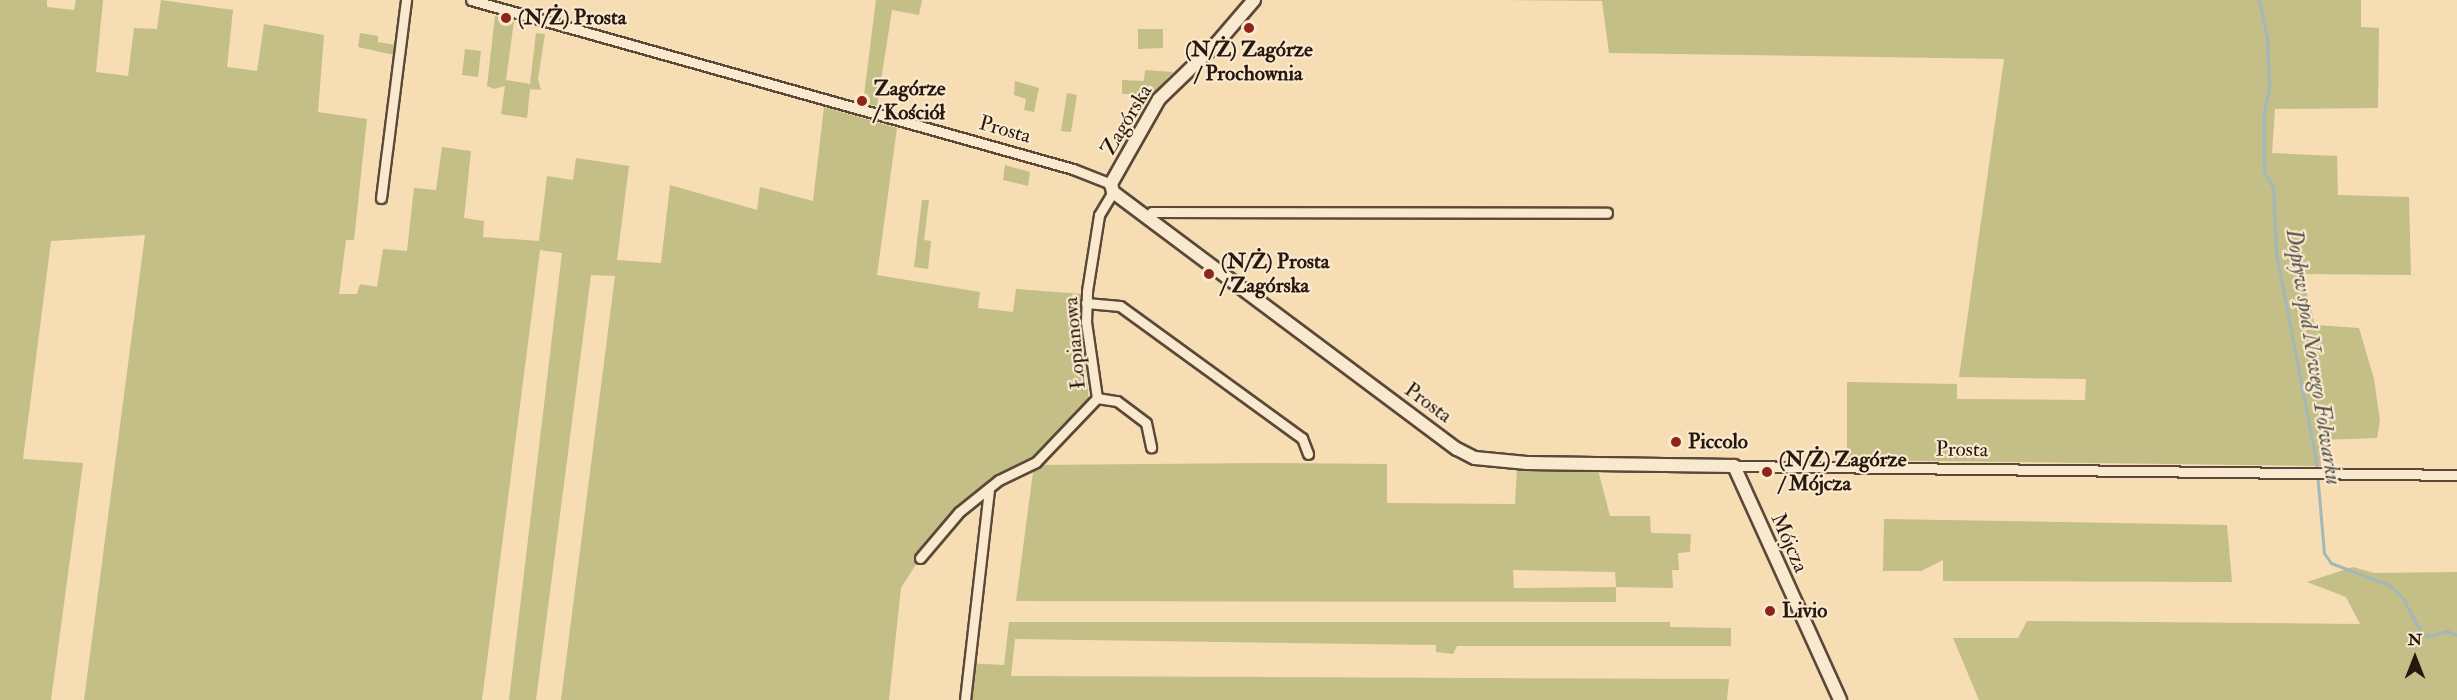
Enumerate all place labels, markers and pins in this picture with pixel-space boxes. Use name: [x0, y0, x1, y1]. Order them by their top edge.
place label: (N/Ż) Prosta: [518, 5, 626, 31]
marker: (N/Ż) Prosta: [499, 11, 513, 25]
marker: (N/Ż) Zagórze / Prochownia: [1242, 21, 1256, 35]
place label: (N/Ż) Zagórze / Prochownia: [1185, 37, 1313, 87]
place label: Zagórze / Kościół: [874, 76, 946, 126]
marker: Zagórze / Kościół: [855, 94, 869, 108]
place label: (N/Ż) Prosta / Zagórska: [1221, 249, 1329, 299]
marker: (N/Ż) Prosta / Zagórska: [1202, 267, 1216, 281]
place label: Piccolo: [1688, 429, 1748, 455]
marker: Piccolo: [1669, 435, 1683, 449]
place label: (N/Ż) Zagórze / Mójcza: [1779, 447, 1906, 497]
marker: (N/Ż) Zagórze / Mójcza: [1760, 465, 1774, 479]
place label: Livio: [1782, 598, 1827, 624]
marker: Livio: [1763, 604, 1777, 618]

